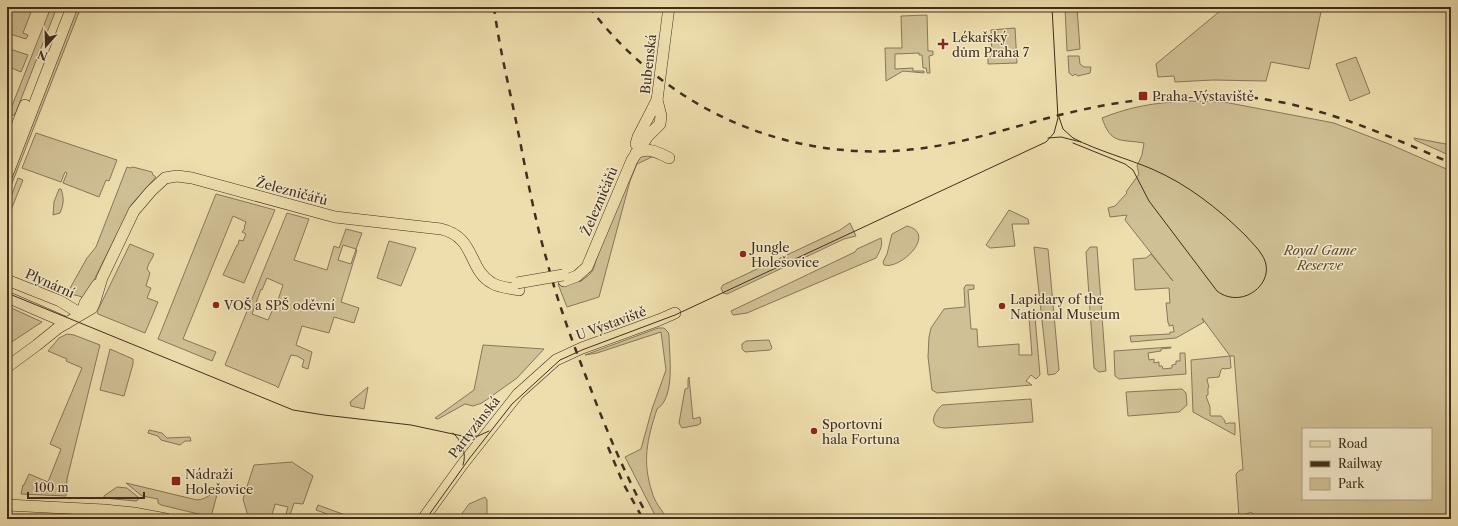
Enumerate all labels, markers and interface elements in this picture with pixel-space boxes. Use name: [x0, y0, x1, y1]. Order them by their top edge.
north arrow: [26, 26, 66, 66]
place label: Lékařský dům Praha 7: [952, 29, 1030, 60]
street label: Bubenská: [637, 33, 659, 95]
marker: Lékařský dům Praha 7: [937, 38, 949, 50]
text: N: [35, 47, 49, 64]
place label: Praha-Výstaviště: [1152, 88, 1254, 104]
marker: Praha-Výstaviště: [1137, 90, 1149, 102]
street label: Železničářů: [577, 164, 621, 238]
street label: Železničářů: [255, 174, 329, 208]
place label: Jungle Holešovice: [749, 239, 819, 270]
park label: Royal Game Reserve: [1283, 242, 1357, 273]
marker: Jungle Holešovice: [738, 249, 748, 259]
street label: Plynární: [23, 265, 77, 301]
place label: Lapidary of the National Museum: [1010, 291, 1120, 322]
place label: VOŠ a SPŠ oděvní: [223, 297, 335, 313]
marker: VOŠ a SPŠ oděvní: [211, 300, 221, 310]
marker: Lapidary of the National Museum: [997, 301, 1007, 311]
street label: U Výstaviště: [574, 303, 648, 343]
street label: Partyzánská: [445, 393, 503, 461]
place label: Sportovní hala Fortuna: [822, 416, 900, 447]
marker: Sportovní hala Fortuna: [809, 426, 819, 436]
legend: [1302, 428, 1432, 500]
text: Road: [1338, 436, 1368, 451]
text: Railway: [1338, 456, 1383, 471]
place label: Nádraží Holešovice: [185, 466, 253, 497]
scale bar: [28, 474, 144, 500]
marker: Nádraží Holešovice: [170, 475, 182, 487]
text: Park: [1338, 476, 1365, 491]
text: 100 m: [34, 480, 69, 495]

